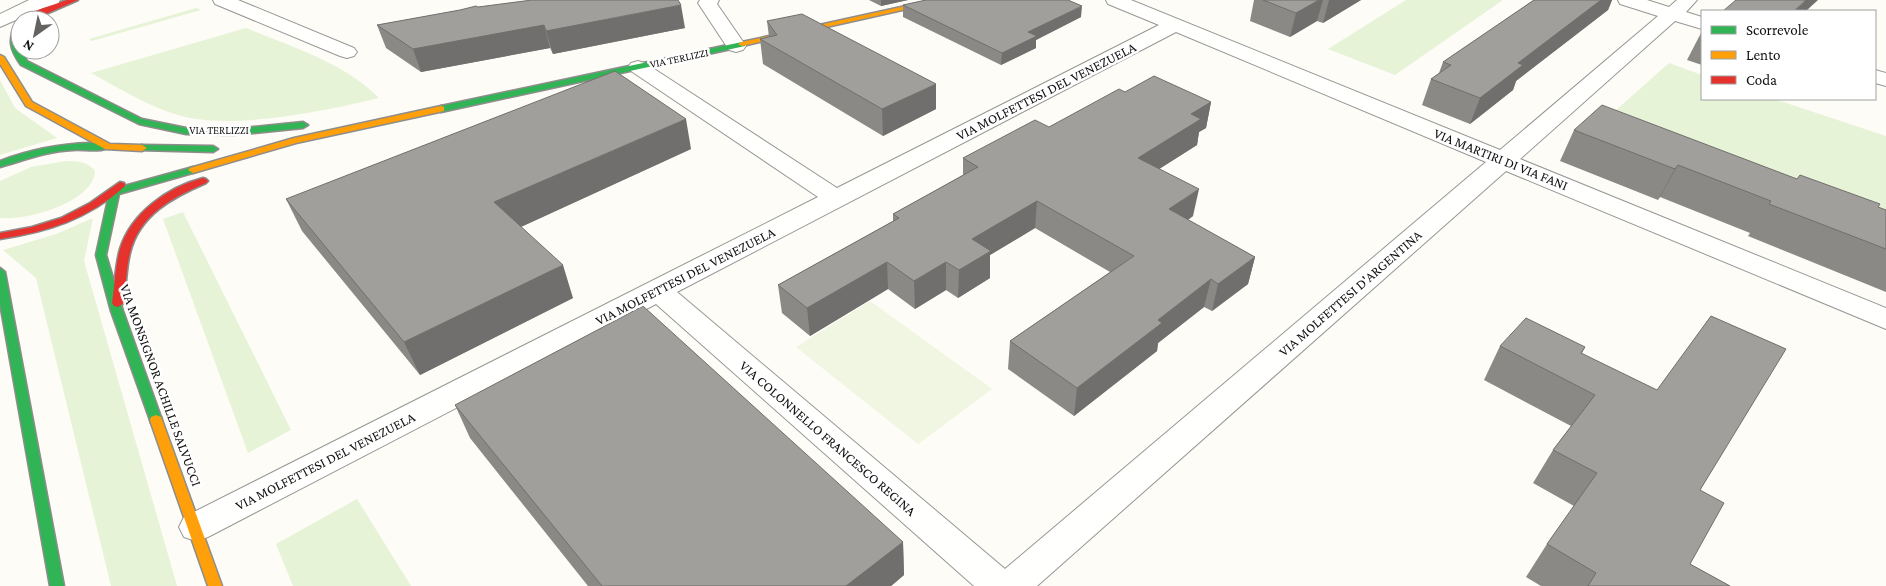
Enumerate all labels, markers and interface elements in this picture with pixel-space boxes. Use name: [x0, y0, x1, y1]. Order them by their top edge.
north arrow: [10, 10, 60, 60]
legend: [1701, 10, 1876, 100]
text: Scorrevole: [1746, 22, 1809, 38]
text: N: [19, 36, 36, 55]
street label: VIA MOLFETTESI DEL VENEZUELA: [954, 39, 1138, 143]
street label: VIA TERLIZZI: [649, 46, 709, 70]
text: Lento: [1746, 47, 1780, 63]
text: Coda: [1746, 72, 1777, 88]
street label: VIA TERLIZZI: [189, 124, 249, 136]
street label: VIA MARTIRI DI VIA FANI: [1432, 125, 1570, 193]
street label: VIA MOLFETTESI DEL VENEZUELA: [593, 224, 777, 328]
street label: VIA MOLFETTESI D'ARGENTINA: [1275, 227, 1425, 359]
street label: VIA MONSIGNOR ACHILLE SALVUCCI: [117, 282, 205, 488]
street label: VIA COLONNELLO FRANCESCO REGINA: [737, 357, 919, 519]
street label: VIA MOLFETTESI DEL VENEZUELA: [233, 409, 417, 513]

